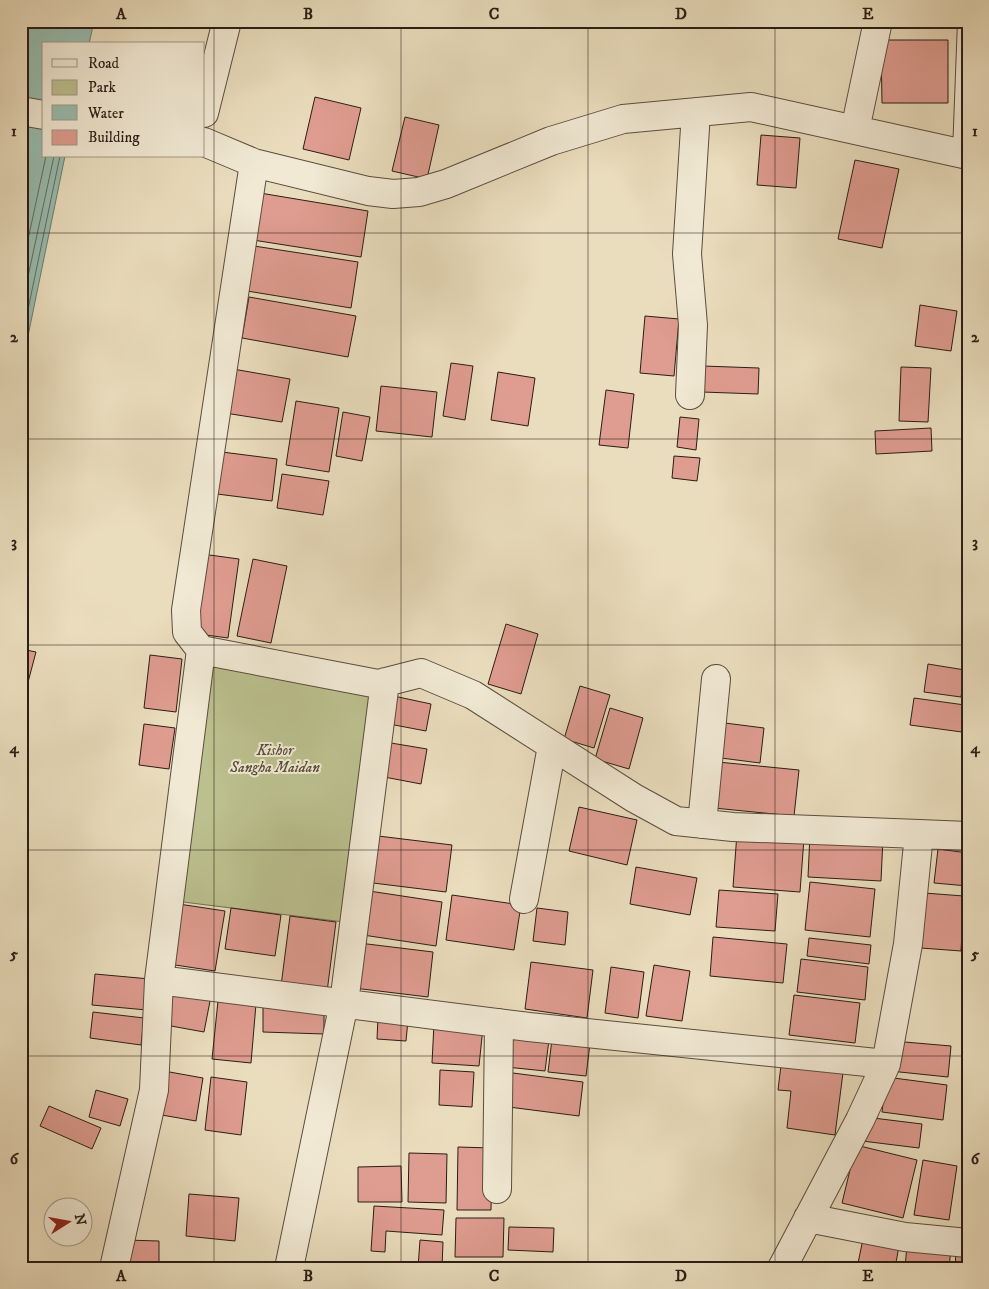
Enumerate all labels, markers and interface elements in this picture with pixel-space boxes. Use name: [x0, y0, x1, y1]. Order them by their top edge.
text: A: [115, 4, 127, 24]
text: B: [303, 4, 313, 24]
text: C: [489, 4, 499, 24]
text: D: [675, 4, 687, 24]
text: E: [862, 4, 874, 24]
legend: [42, 42, 205, 158]
text: Road: [88, 54, 120, 73]
text: Park: [88, 78, 117, 97]
text: Water: [87, 104, 124, 123]
text: 1: [11, 121, 17, 141]
text: 1: [972, 121, 978, 141]
text: Building: [88, 128, 140, 147]
text: 2: [10, 327, 19, 347]
text: 2: [971, 327, 980, 347]
text: 3: [11, 532, 17, 552]
text: 3: [972, 532, 978, 552]
text: 4: [8, 738, 19, 758]
text: 4: [969, 738, 980, 758]
park label: Kishor Sangha Maidan: [229, 741, 320, 777]
text: 5: [9, 944, 18, 964]
text: 5: [970, 944, 979, 964]
text: 6: [10, 1149, 20, 1169]
text: 6: [971, 1149, 981, 1169]
north arrow: [42, 1196, 92, 1246]
text: N: [70, 1212, 90, 1228]
text: A: [115, 1266, 127, 1286]
text: B: [303, 1266, 313, 1286]
text: C: [489, 1266, 499, 1286]
text: D: [675, 1266, 687, 1286]
text: E: [862, 1266, 874, 1286]

